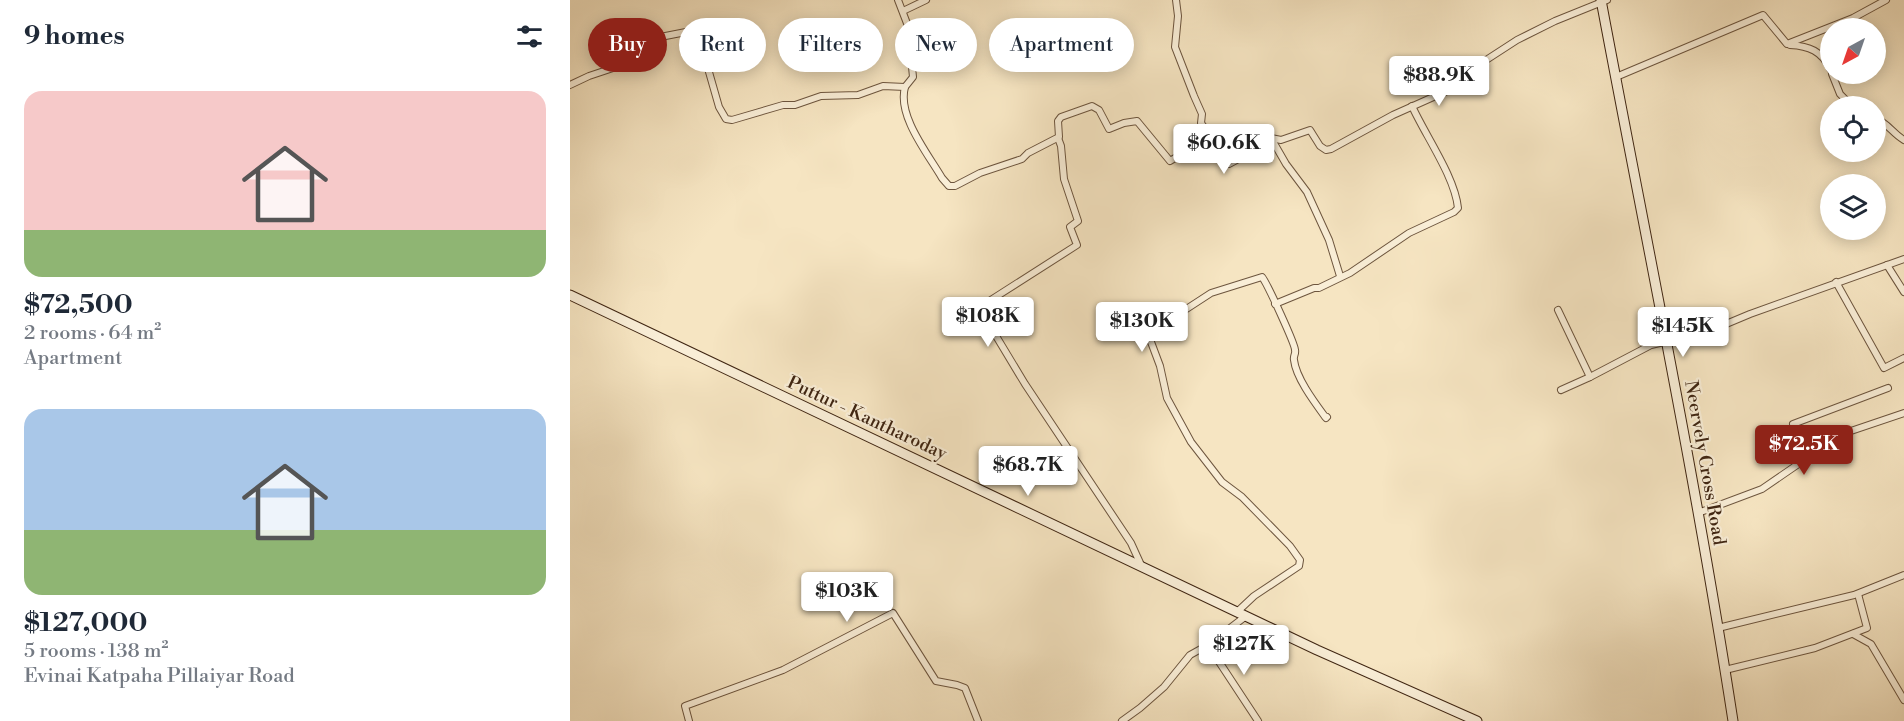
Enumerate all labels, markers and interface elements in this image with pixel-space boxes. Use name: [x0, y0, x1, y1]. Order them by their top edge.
chip: Buy: [588, 18, 667, 72]
chip: Rent: [679, 18, 766, 72]
chip: Filters: [778, 18, 883, 72]
chip: New: [895, 18, 977, 72]
chip: Apartment: [989, 18, 1134, 72]
north arrow: [1820, 18, 1886, 84]
map controls: [1820, 18, 1886, 240]
text: 9 homes: [24, 20, 125, 52]
icon: filters: [513, 20, 546, 53]
pin: $88.9K: [1390, 56, 1488, 107]
text: $88.9K: [1403, 63, 1475, 88]
button: locate: [1820, 96, 1886, 162]
pin: $60.6K: [1175, 124, 1273, 175]
icon: home: [231, 130, 339, 238]
text: $60.6K: [1187, 131, 1261, 156]
button: layers: [1820, 174, 1886, 240]
text: $72,500: [24, 289, 133, 321]
pin: $108K: [946, 297, 1030, 348]
pin: $130K: [1100, 302, 1184, 353]
text: $108K: [956, 304, 1020, 329]
pin: $145K: [1641, 307, 1725, 358]
text: $130K: [1110, 309, 1174, 334]
text: $145K: [1652, 314, 1714, 339]
text: 2 rooms · 64 m²: [24, 321, 161, 346]
text: Apartment: [24, 346, 122, 371]
street label: Puttur - Kantharoday: [783, 371, 951, 465]
street label: Neervely Cross Road: [1679, 379, 1731, 548]
pin: $72.5K: [1755, 425, 1853, 476]
text: $72.5K: [1769, 432, 1839, 457]
pin: $68.7K: [979, 446, 1077, 497]
icon: home: [231, 448, 339, 556]
text: $68.7K: [993, 453, 1063, 478]
pin: $103K: [805, 572, 889, 623]
text: $103K: [815, 579, 879, 604]
text: $127,000: [24, 607, 147, 639]
pin: $127K: [1202, 625, 1286, 676]
text: $127K: [1213, 632, 1275, 657]
text: 5 rooms · 138 m²: [24, 639, 168, 664]
text: Evinai Katpaha Pillaiyar Road: [24, 664, 295, 689]

